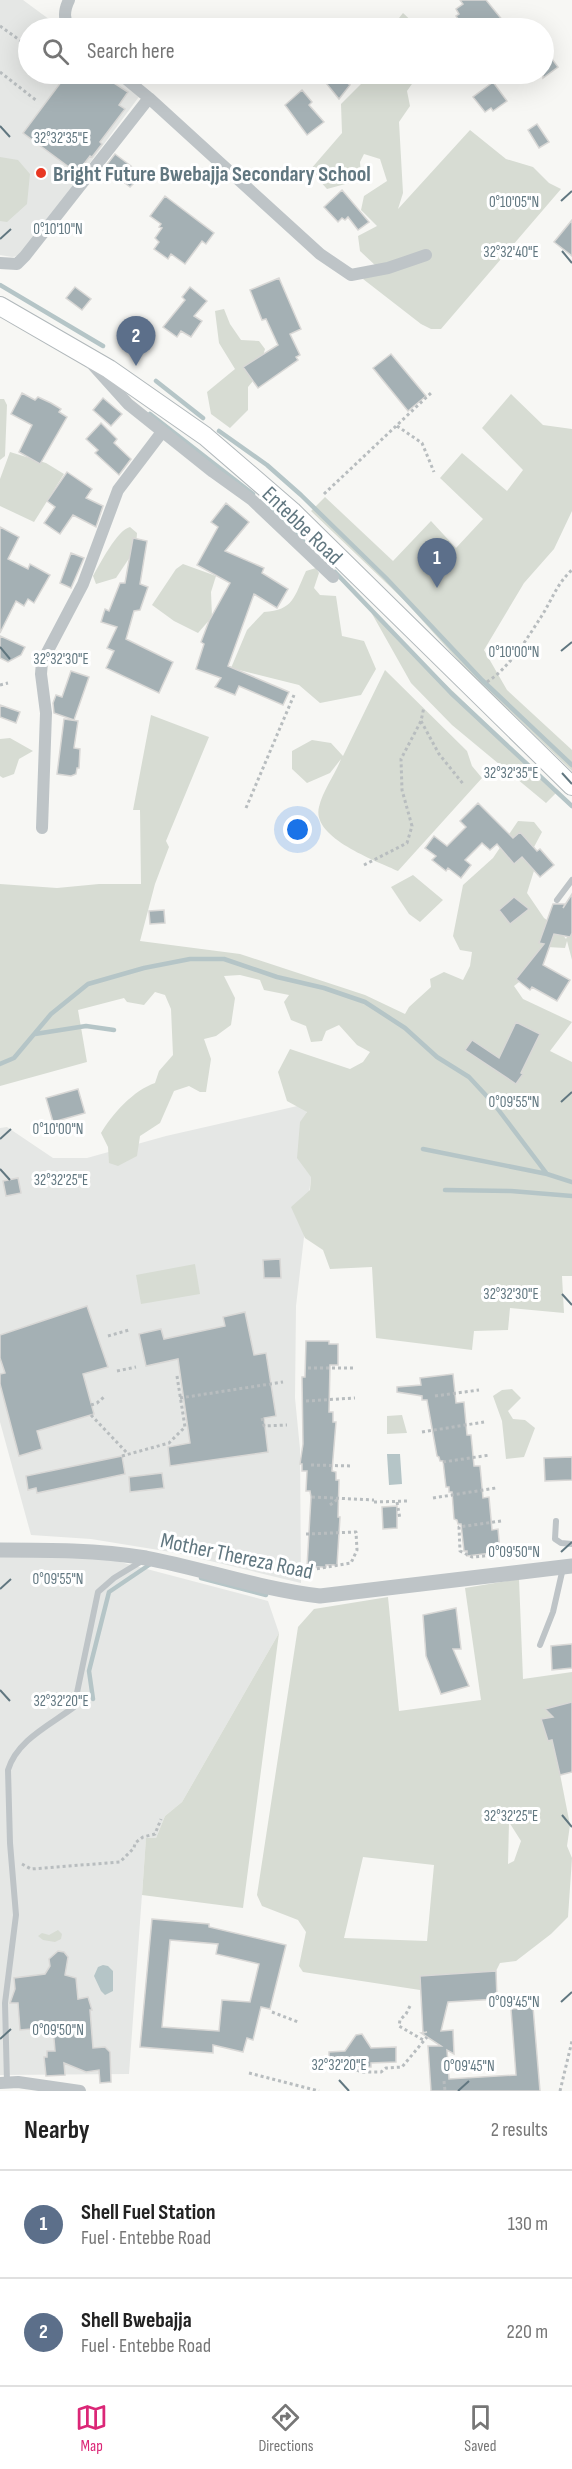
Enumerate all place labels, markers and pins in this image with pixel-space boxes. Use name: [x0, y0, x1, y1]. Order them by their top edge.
place label: Bright Future Bwebajja Secondary School: [53, 161, 371, 188]
marker: Bright Future Bwebajja Secondary School: [34, 166, 48, 180]
pin: 2: [116, 316, 156, 366]
pin: 1: [418, 538, 456, 588]

